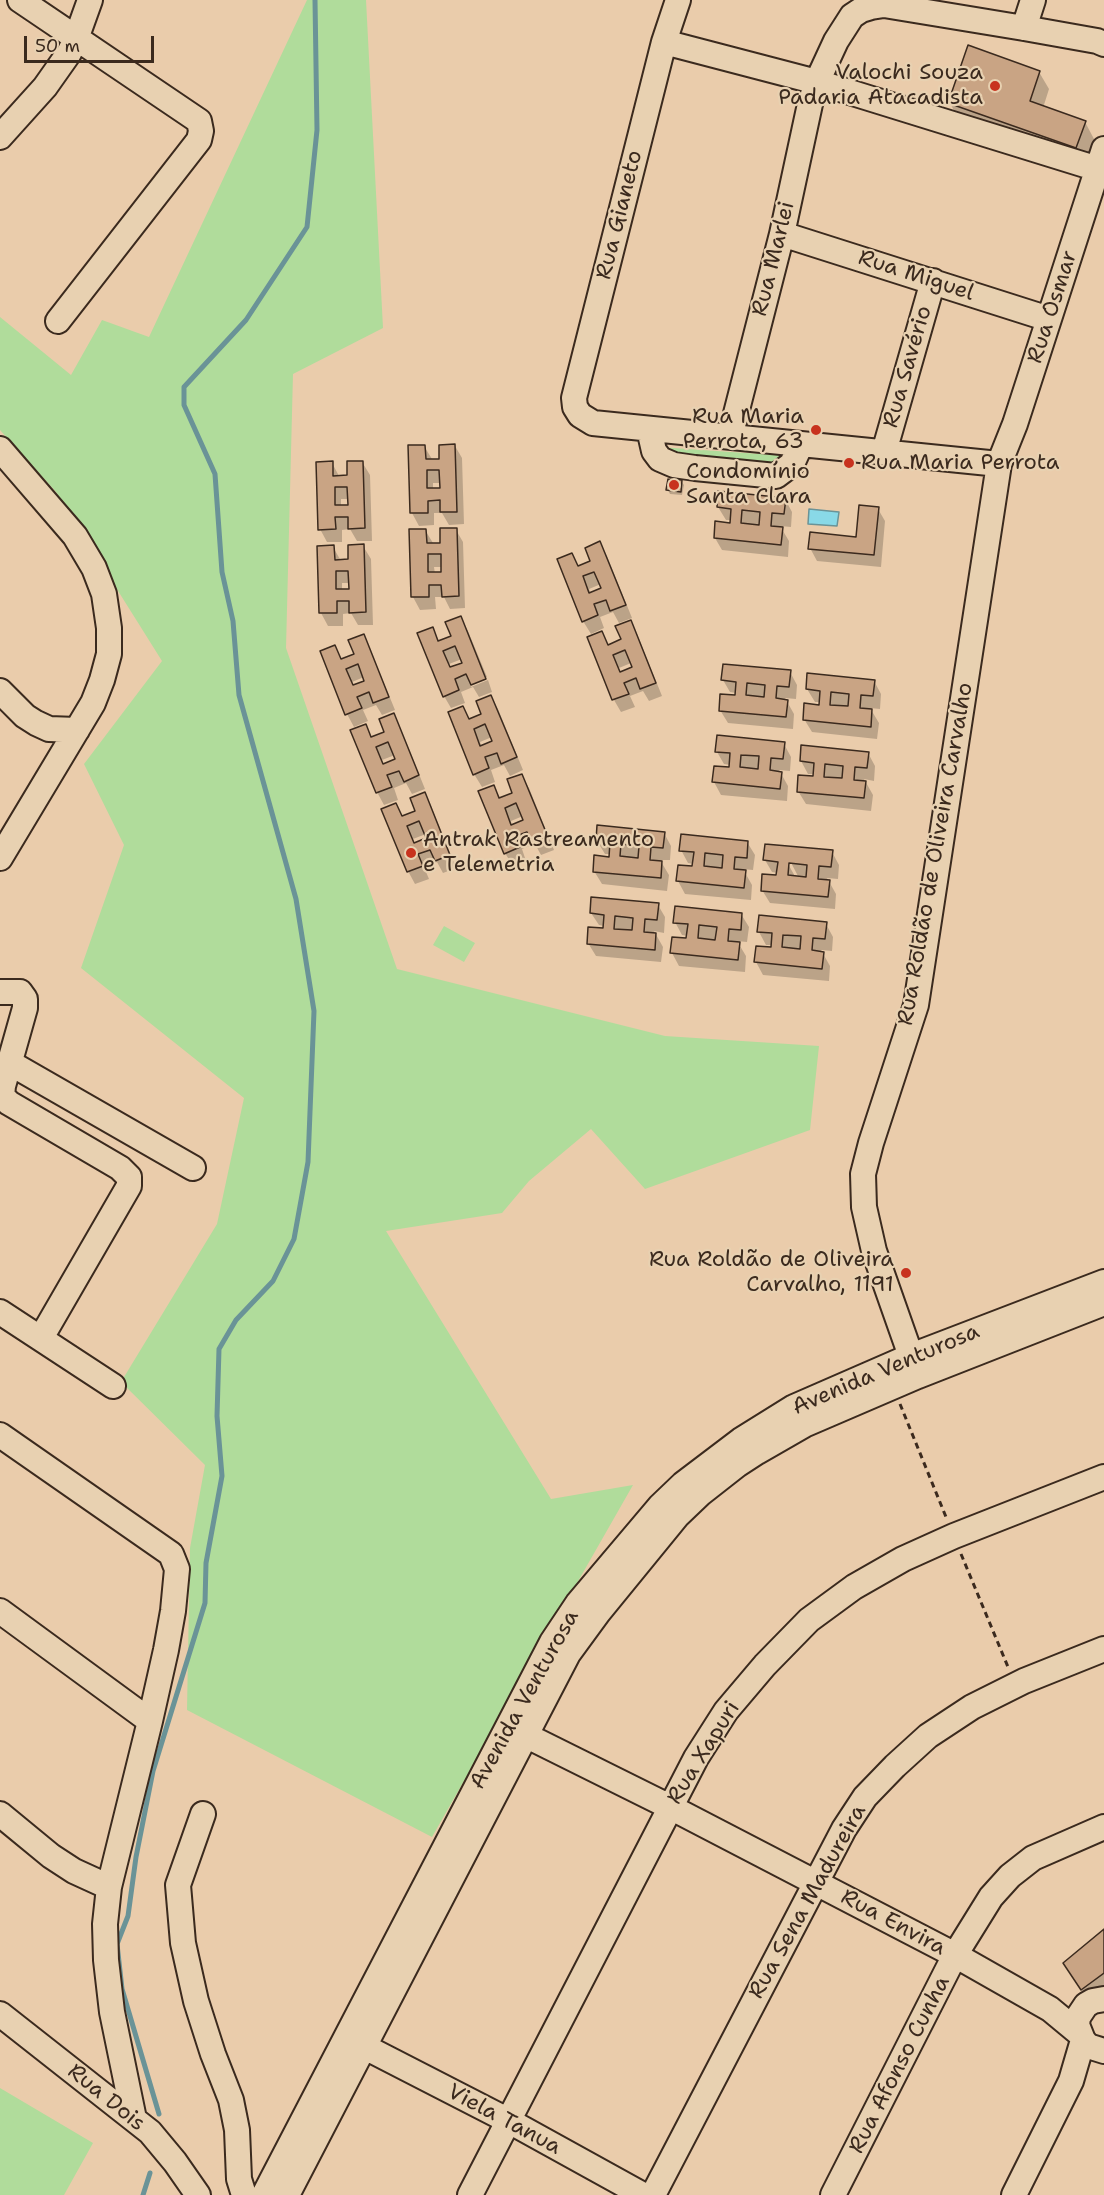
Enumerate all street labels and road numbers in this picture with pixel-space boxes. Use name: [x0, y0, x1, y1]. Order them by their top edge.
street label: Rua Gianeto: [591, 148, 649, 282]
street label: Rua Marlei: [747, 199, 801, 319]
street label: Rua Miguel: [855, 245, 977, 307]
street label: Rua Osmar: [1022, 247, 1084, 367]
street label: Rua Savério: [878, 303, 938, 431]
street label: Rua Roldão de Oliveira Carvalho: [893, 680, 979, 1028]
street label: Avenida Venturosa: [789, 1319, 983, 1421]
street label: Avenida Venturosa: [465, 1606, 585, 1794]
street label: Rua Xapuri: [662, 1697, 746, 1809]
street label: Rua Sena Madureira: [744, 1800, 872, 2004]
street label: Rua Envira: [836, 1884, 950, 1962]
street label: Rua Afonso Cunha: [844, 1972, 956, 2158]
street label: Rua Dois: [62, 2059, 150, 2137]
street label: Viela Tanua: [443, 2079, 565, 2161]

